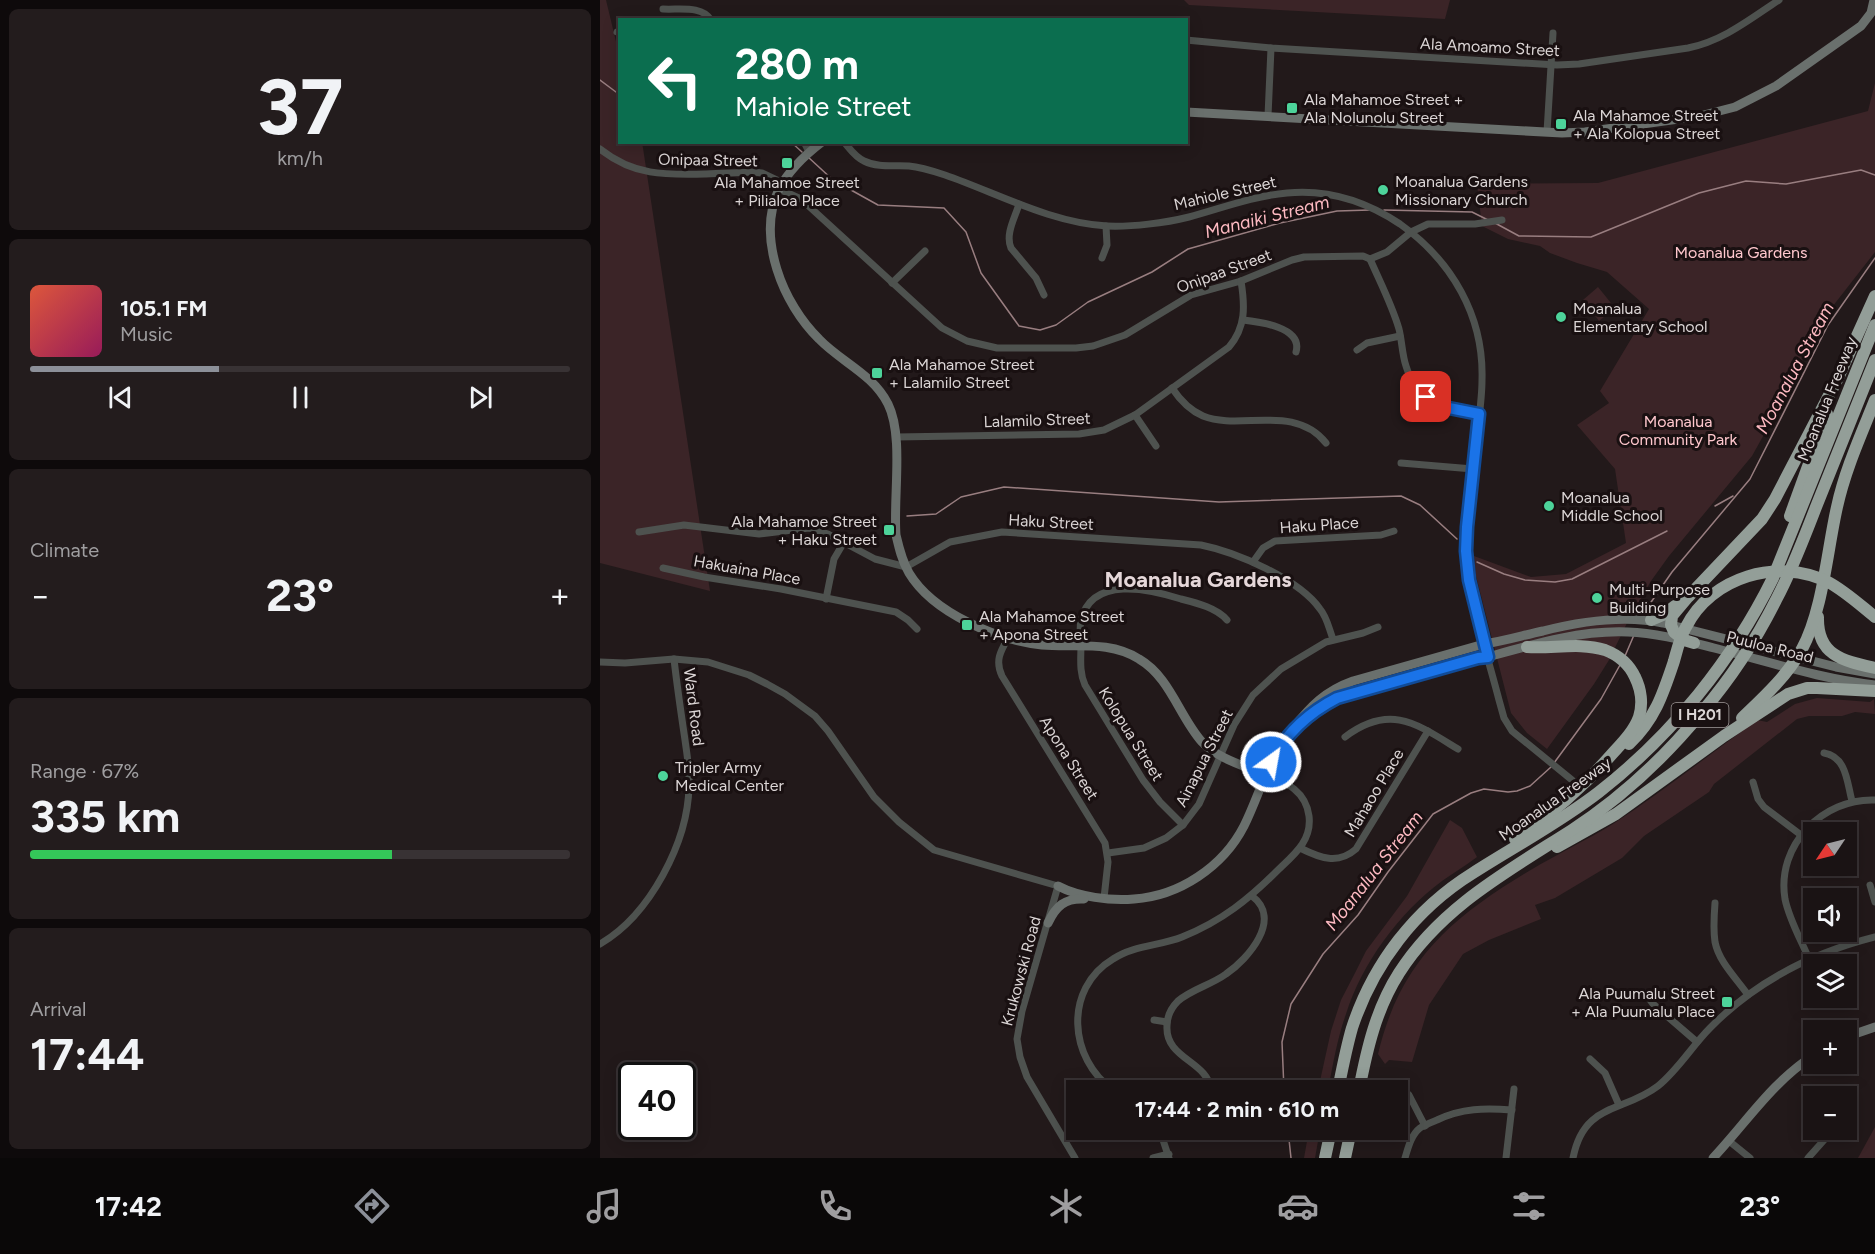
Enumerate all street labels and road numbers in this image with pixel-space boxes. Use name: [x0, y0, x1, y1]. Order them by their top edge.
street label: Ala Amoamo Street: [1420, 34, 1560, 60]
street label: Onipaa Street: [658, 150, 758, 170]
street label: Mahiole Street: [1172, 172, 1278, 214]
street label: Onipaa Street: [1174, 245, 1274, 297]
street label: Moanalua Freeway: [1793, 333, 1861, 464]
street label: Lalamilo Street: [983, 409, 1091, 431]
street label: Haku Street: [1008, 510, 1094, 534]
street label: Haku Place: [1279, 513, 1359, 537]
street label: Hakuaina Place: [692, 551, 802, 589]
street label: Puuloa Road: [1725, 627, 1815, 667]
street label: Ward Road: [680, 667, 708, 747]
street label: Kolopua Street: [1095, 684, 1167, 784]
road number: I H201: [1672, 703, 1728, 727]
street label: Ainapua Street: [1171, 706, 1237, 810]
street label: Apona Street: [1036, 713, 1102, 803]
street label: Mahaoo Place: [1340, 745, 1408, 841]
street label: Moanalua Freeway: [1495, 753, 1615, 845]
street label: Krukowski Road: [997, 914, 1045, 1028]

